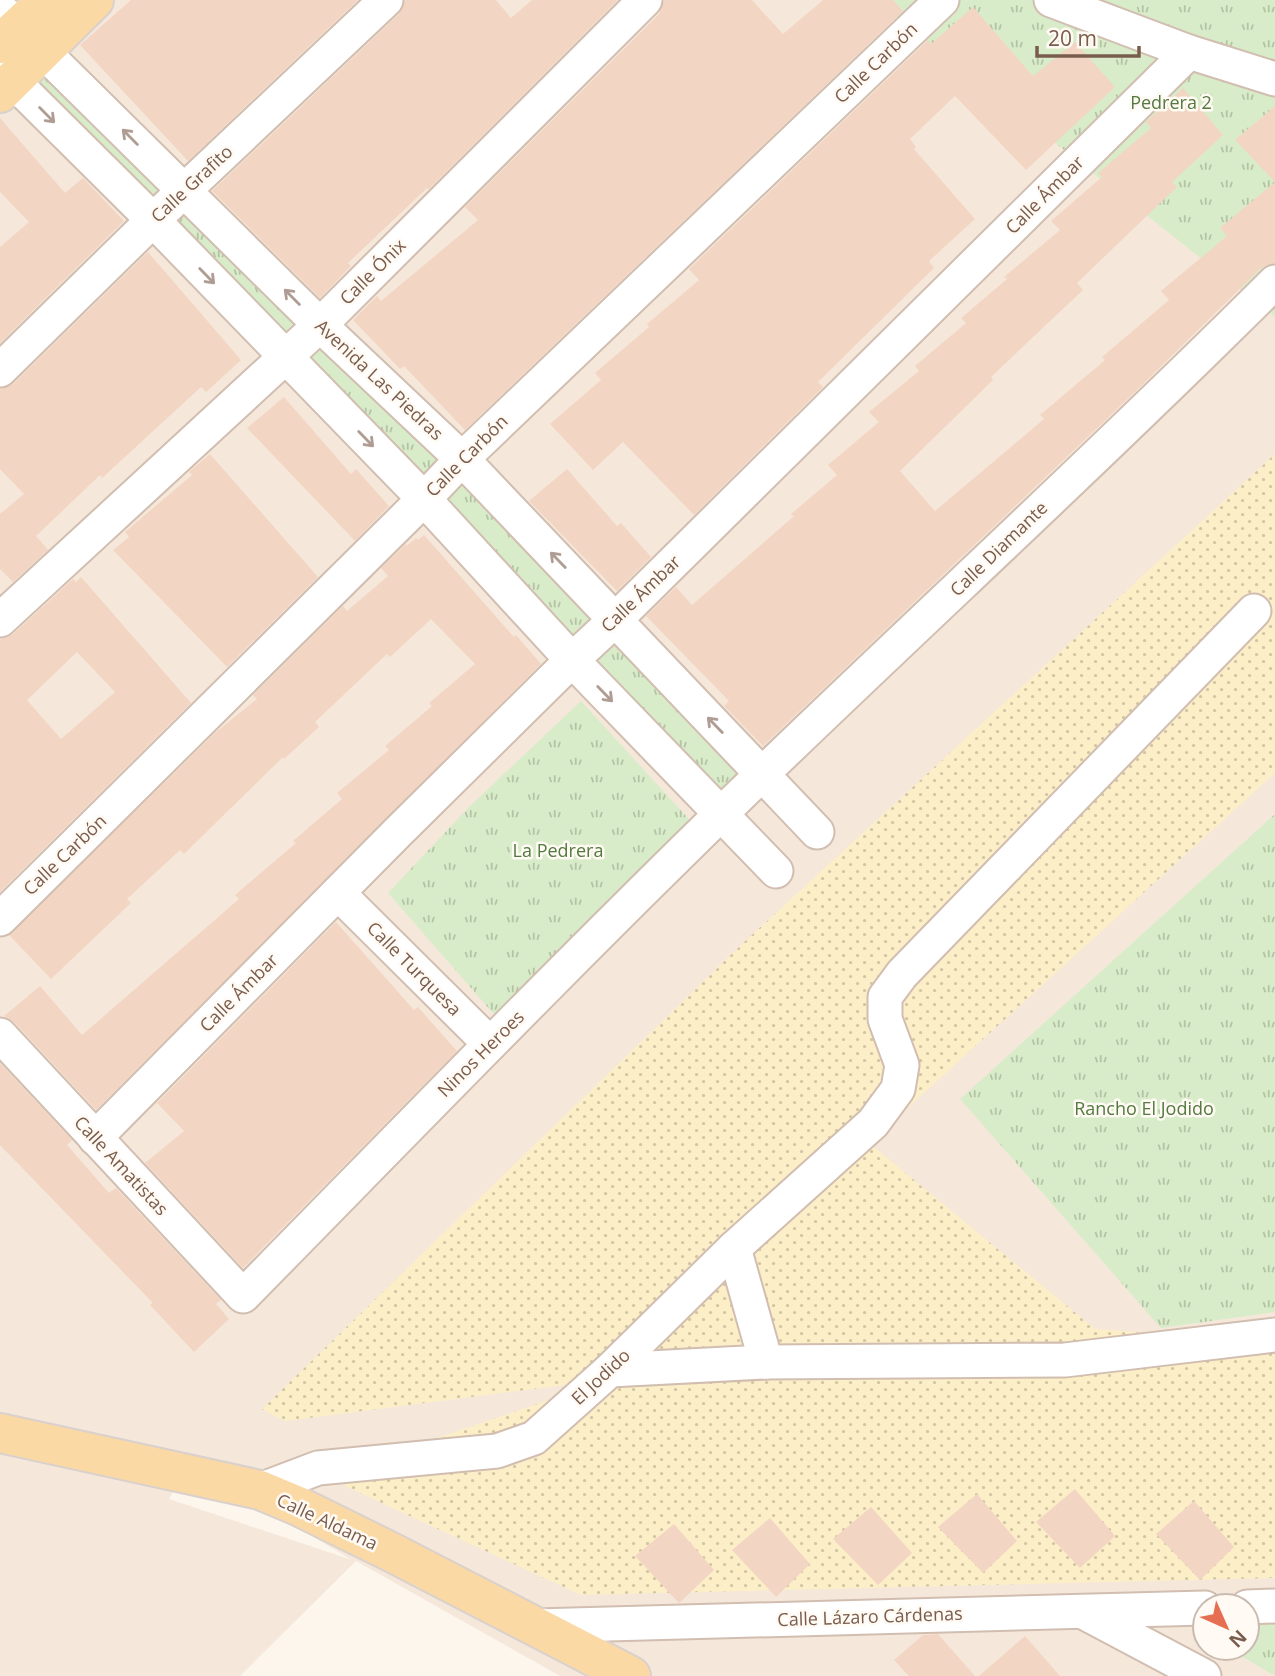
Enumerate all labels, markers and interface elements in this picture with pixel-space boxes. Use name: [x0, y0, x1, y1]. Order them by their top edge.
scale bar: [1037, 14, 1138, 58]
street label: Calle Carbón: [829, 17, 922, 108]
text: 20 m: [1048, 24, 1097, 52]
park label: Pedrera 2: [1130, 90, 1212, 114]
one-way arrow: [38, 106, 55, 123]
one-way arrow: [121, 129, 138, 146]
street label: Calle Grafito: [145, 139, 237, 227]
street label: Calle Ámbar: [1000, 149, 1089, 239]
street label: Calle Ónix: [334, 233, 411, 310]
one-way arrow: [199, 267, 216, 284]
one-way arrow: [283, 288, 300, 305]
street label: Avenida Las Piedras: [310, 314, 449, 445]
street label: Calle Carbón: [420, 409, 513, 502]
one-way arrow: [357, 430, 374, 447]
street label: Calle Diamante: [944, 496, 1052, 601]
street label: Calle Ámbar: [595, 549, 686, 637]
one-way arrow: [549, 552, 566, 569]
one-way arrow: [596, 686, 613, 703]
one-way arrow: [706, 716, 723, 733]
street label: Calle Carbón: [18, 809, 111, 900]
park label: La Pedrera: [513, 838, 603, 862]
street label: Calle Turquesa: [362, 916, 467, 1021]
street label: Calle Ámbar: [194, 947, 283, 1037]
street label: Ninos Heroes: [432, 1005, 529, 1102]
park label: Rancho El Jodido: [1074, 1096, 1214, 1120]
street label: Calle Amatistas: [69, 1110, 174, 1220]
street label: El Jodido: [566, 1343, 635, 1410]
street label: Calle Aldama: [273, 1487, 382, 1555]
north arrow: [1191, 1592, 1261, 1662]
street label: Calle Lázaro Cárdenas: [777, 1601, 963, 1631]
text: N: [1223, 1624, 1253, 1654]

